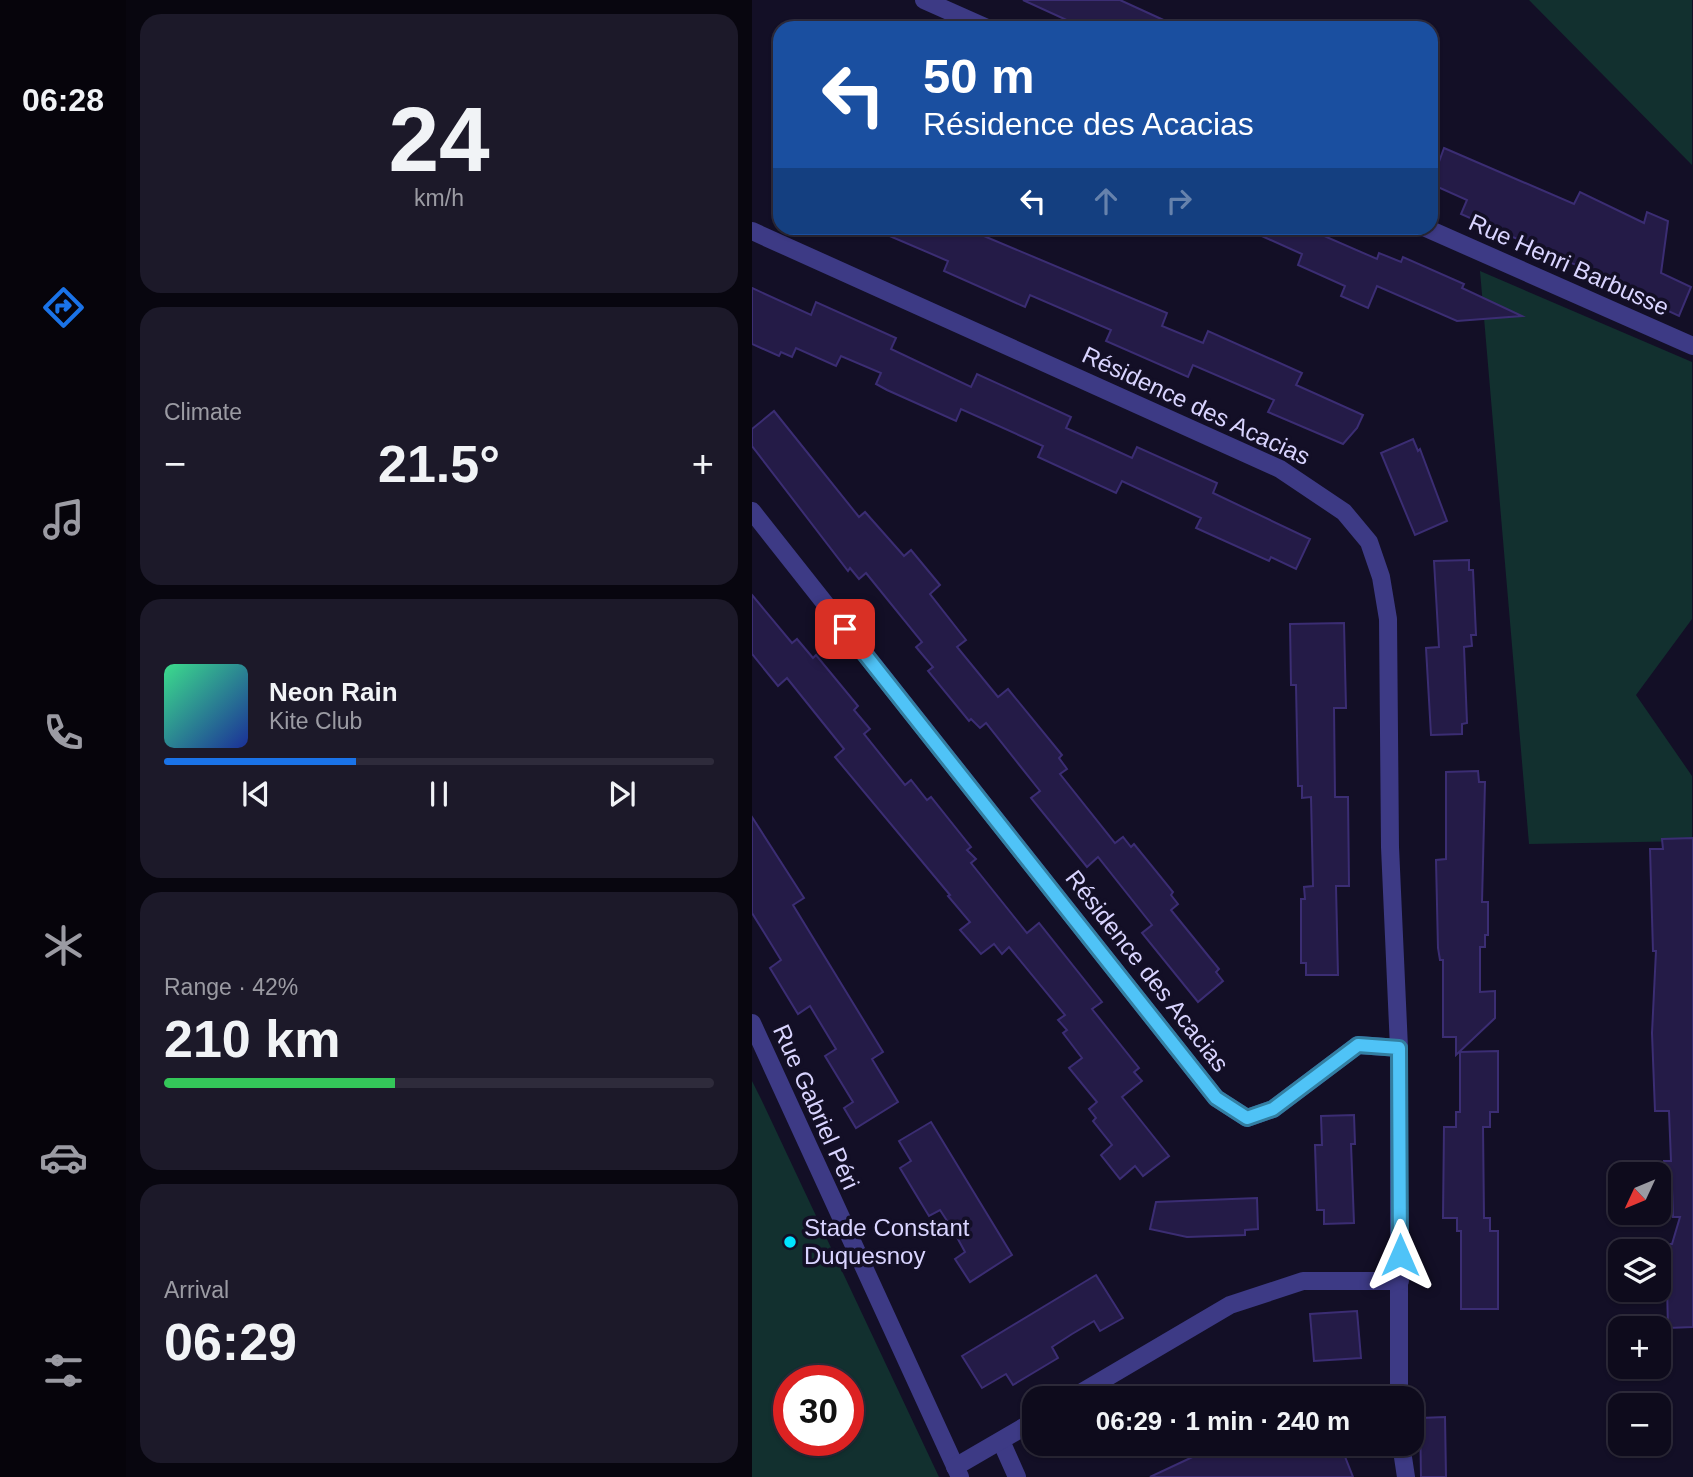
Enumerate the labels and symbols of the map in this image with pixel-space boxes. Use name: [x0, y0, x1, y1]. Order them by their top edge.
street label: Rue Henri Barbusse: [1465, 208, 1673, 321]
street label: Résidence des Acacias: [1078, 341, 1314, 470]
pin: [815, 599, 875, 659]
street label: Résidence des Acacias: [1060, 865, 1234, 1077]
street label: Rue Gabriel Péri: [768, 1020, 865, 1193]
north arrow: [1608, 1162, 1671, 1225]
place label: Stade Constant Duquesnoy: [804, 1214, 970, 1269]
position arrow: [1363, 1218, 1437, 1292]
marker: Stade Constant Duquesnoy: [782, 1234, 798, 1250]
speed limit sign: 30: [773, 1365, 864, 1456]

